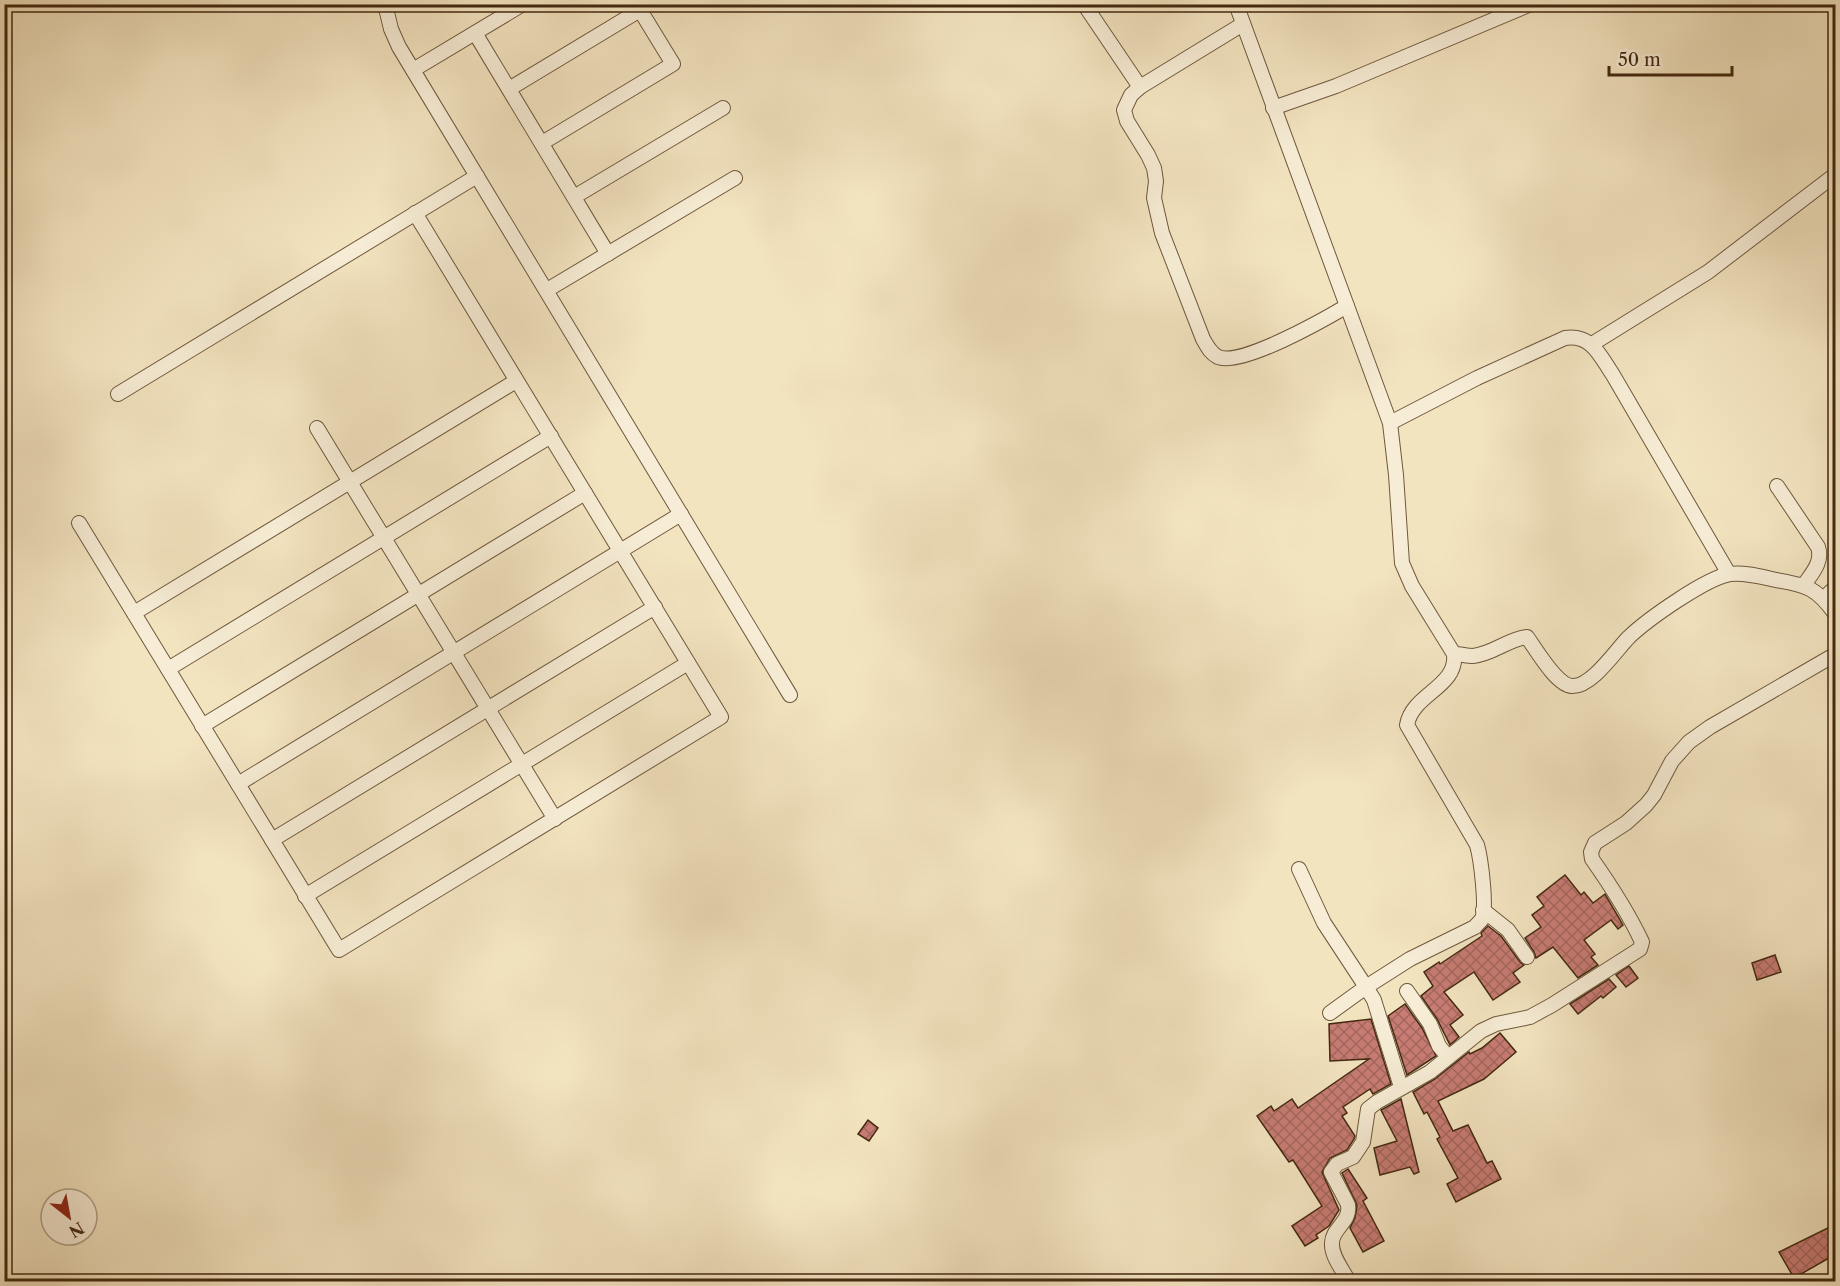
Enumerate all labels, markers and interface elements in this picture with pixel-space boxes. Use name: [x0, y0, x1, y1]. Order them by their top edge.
scale bar: [1609, 39, 1732, 77]
text: 50 m: [1618, 49, 1661, 71]
north arrow: [39, 1187, 99, 1247]
text: N: [66, 1218, 88, 1242]

